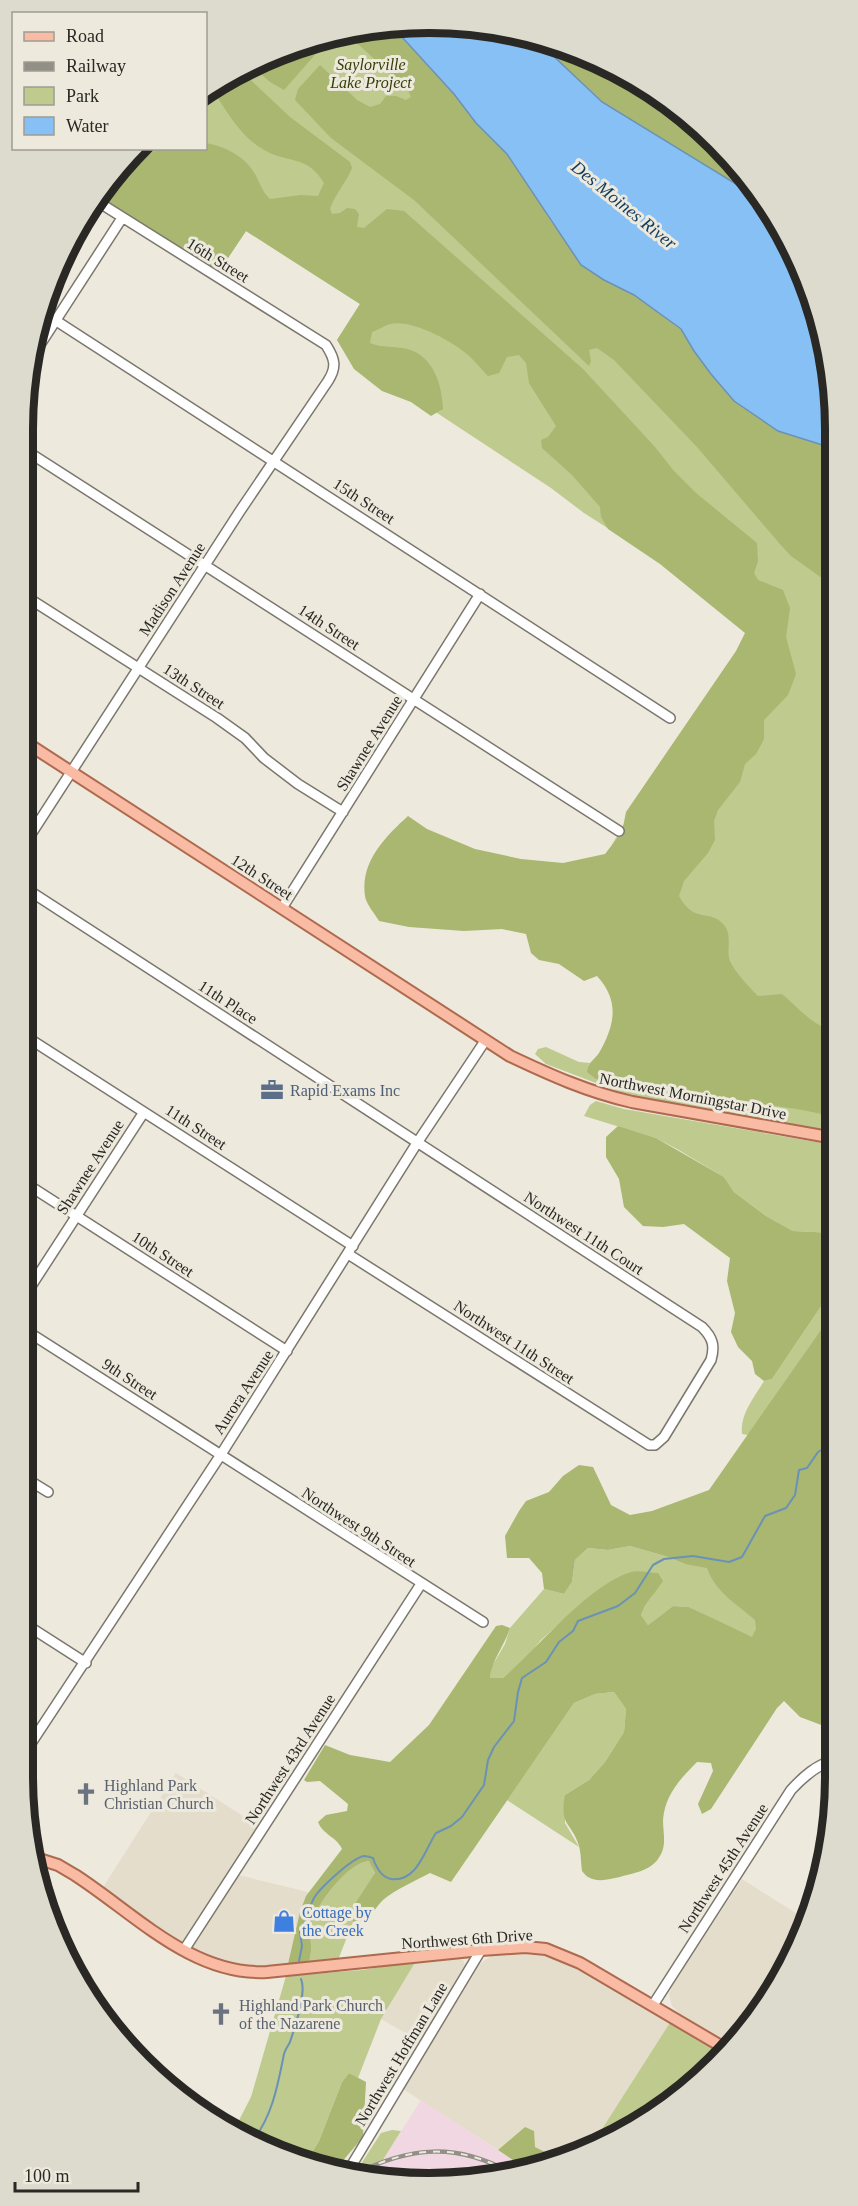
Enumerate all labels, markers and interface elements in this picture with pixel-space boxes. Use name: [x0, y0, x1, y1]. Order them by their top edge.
legend: [12, 12, 207, 150]
text: Road: [66, 26, 104, 46]
text: Railway: [66, 56, 126, 76]
park label: Saylorville Lake Project: [329, 56, 412, 92]
text: Park: [66, 86, 99, 106]
text: Water: [66, 116, 109, 136]
water label: Des Moines River: [567, 156, 681, 254]
street label: 16th Street: [184, 234, 253, 286]
street label: 15th Street: [330, 475, 398, 527]
street label: Madison Avenue: [136, 539, 208, 639]
street label: 14th Street: [295, 601, 363, 653]
street label: 13th Street: [160, 660, 228, 712]
street label: Shawnee Avenue: [333, 692, 405, 794]
street label: 12th Street: [228, 851, 296, 903]
street label: 11th Place: [195, 977, 261, 1027]
street label: Northwest Morningstar Drive: [598, 1070, 788, 1123]
office icon: Rapid Exams Inc: [259, 1077, 285, 1103]
place label: Rapid Exams Inc: [290, 1082, 400, 1100]
street label: 11th Street: [162, 1101, 230, 1153]
street label: Shawnee Avenue: [53, 1116, 127, 1218]
street label: Northwest 11th Court: [521, 1188, 647, 1278]
street label: 10th Street: [129, 1228, 197, 1280]
street label: Northwest 11th Street: [451, 1297, 578, 1388]
street label: Aurora Avenue: [209, 1347, 277, 1437]
street label: 9th Street: [99, 1355, 161, 1403]
street label: Northwest 9th Street: [299, 1484, 420, 1570]
street label: Northwest 43rd Avenue: [242, 1691, 338, 1827]
place label: Highland Park Christian Church: [104, 1777, 214, 1812]
church icon: Highland Park Christian Church: [73, 1781, 99, 1807]
street label: Northwest 45th Avenue: [675, 1800, 771, 1936]
place label: Cottage by the Creek: [302, 1904, 372, 1939]
shop icon: Cottage by the Creek: [271, 1908, 297, 1934]
street label: Northwest 6th Drive: [401, 1926, 533, 1952]
street label: Northwest Hoffman Lane: [351, 1979, 451, 2129]
place label: Highland Park Church of the Nazarene: [239, 1997, 383, 2032]
church icon: Highland Park Church of the Nazarene: [208, 2001, 234, 2027]
scale bar: [15, 2155, 138, 2193]
text: 100 m: [24, 2166, 70, 2186]

